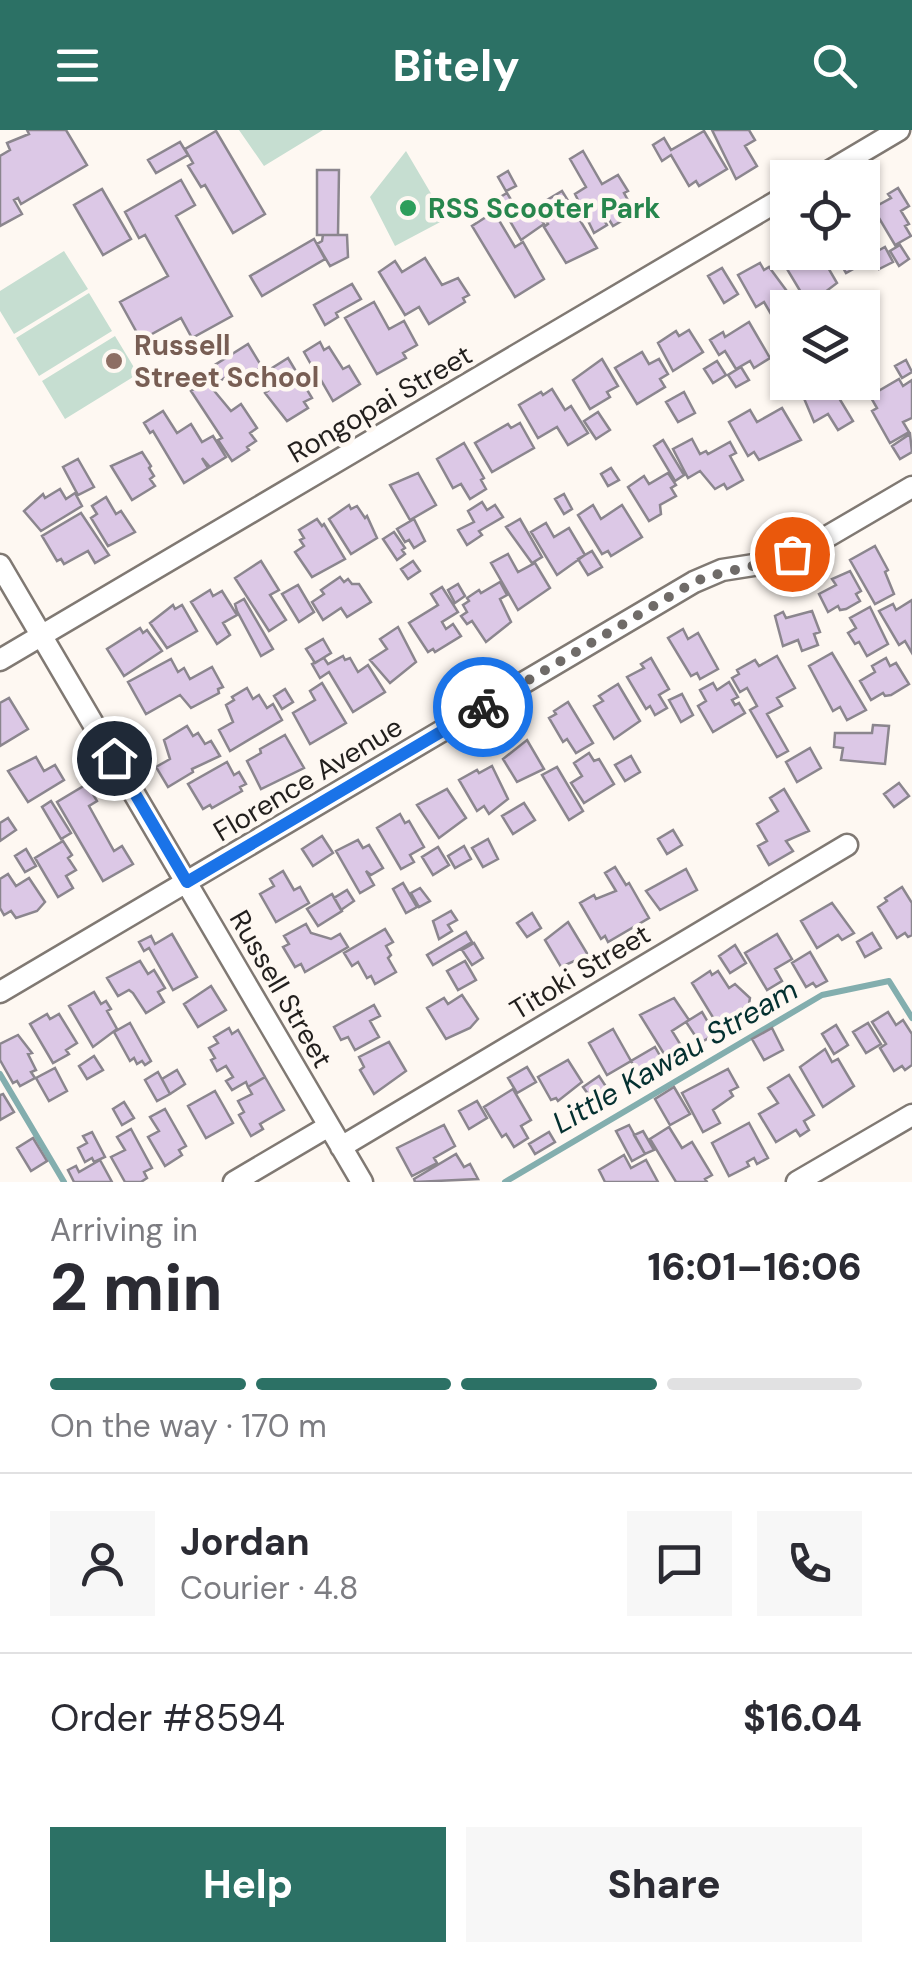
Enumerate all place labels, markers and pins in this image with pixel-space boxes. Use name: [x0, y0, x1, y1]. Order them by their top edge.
place label: RSS Scooter Park: [428, 190, 661, 227]
marker: RSS Scooter Park: [397, 197, 419, 219]
place label: Russell Street School: [134, 327, 319, 396]
marker: Russell Street School: [103, 350, 125, 372]
pin: [750, 512, 835, 597]
pin: [72, 716, 157, 801]

